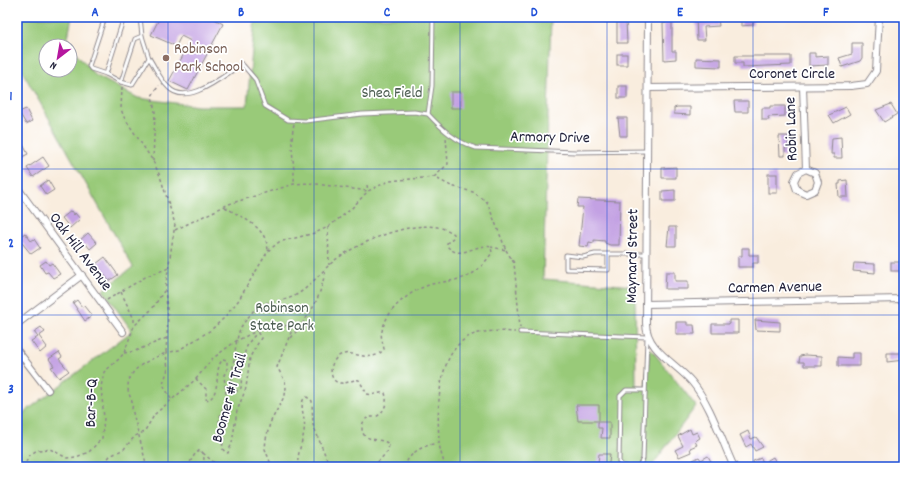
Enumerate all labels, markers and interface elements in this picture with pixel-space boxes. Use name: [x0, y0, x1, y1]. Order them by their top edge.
text: A: [91, 4, 99, 23]
text: B: [238, 4, 244, 23]
text: C: [384, 4, 391, 23]
text: D: [531, 4, 538, 23]
text: E: [677, 4, 684, 23]
text: F: [823, 4, 829, 23]
north arrow: [38, 38, 78, 78]
place label: Robinson Park School: [174, 38, 244, 79]
marker: Robinson Park School: [161, 53, 171, 63]
text: N: [47, 56, 60, 73]
street label: Coronet Circle: [749, 63, 835, 86]
park label: Shea Field: [361, 82, 423, 105]
text: 1: [10, 88, 13, 107]
street label: Robin Lane: [779, 96, 805, 162]
street label: Armory Drive: [510, 126, 590, 150]
street label: Oak Hill Avenue: [43, 208, 117, 296]
street label: Maynard Street: [621, 209, 645, 303]
text: 2: [8, 235, 14, 254]
street label: Carmen Avenue: [728, 276, 822, 300]
park label: Robinson State Park: [250, 297, 314, 338]
street label: Boomer #1 Trail: [206, 350, 254, 446]
street label: Bar-B-Q: [80, 378, 104, 428]
text: 3: [8, 381, 14, 400]

